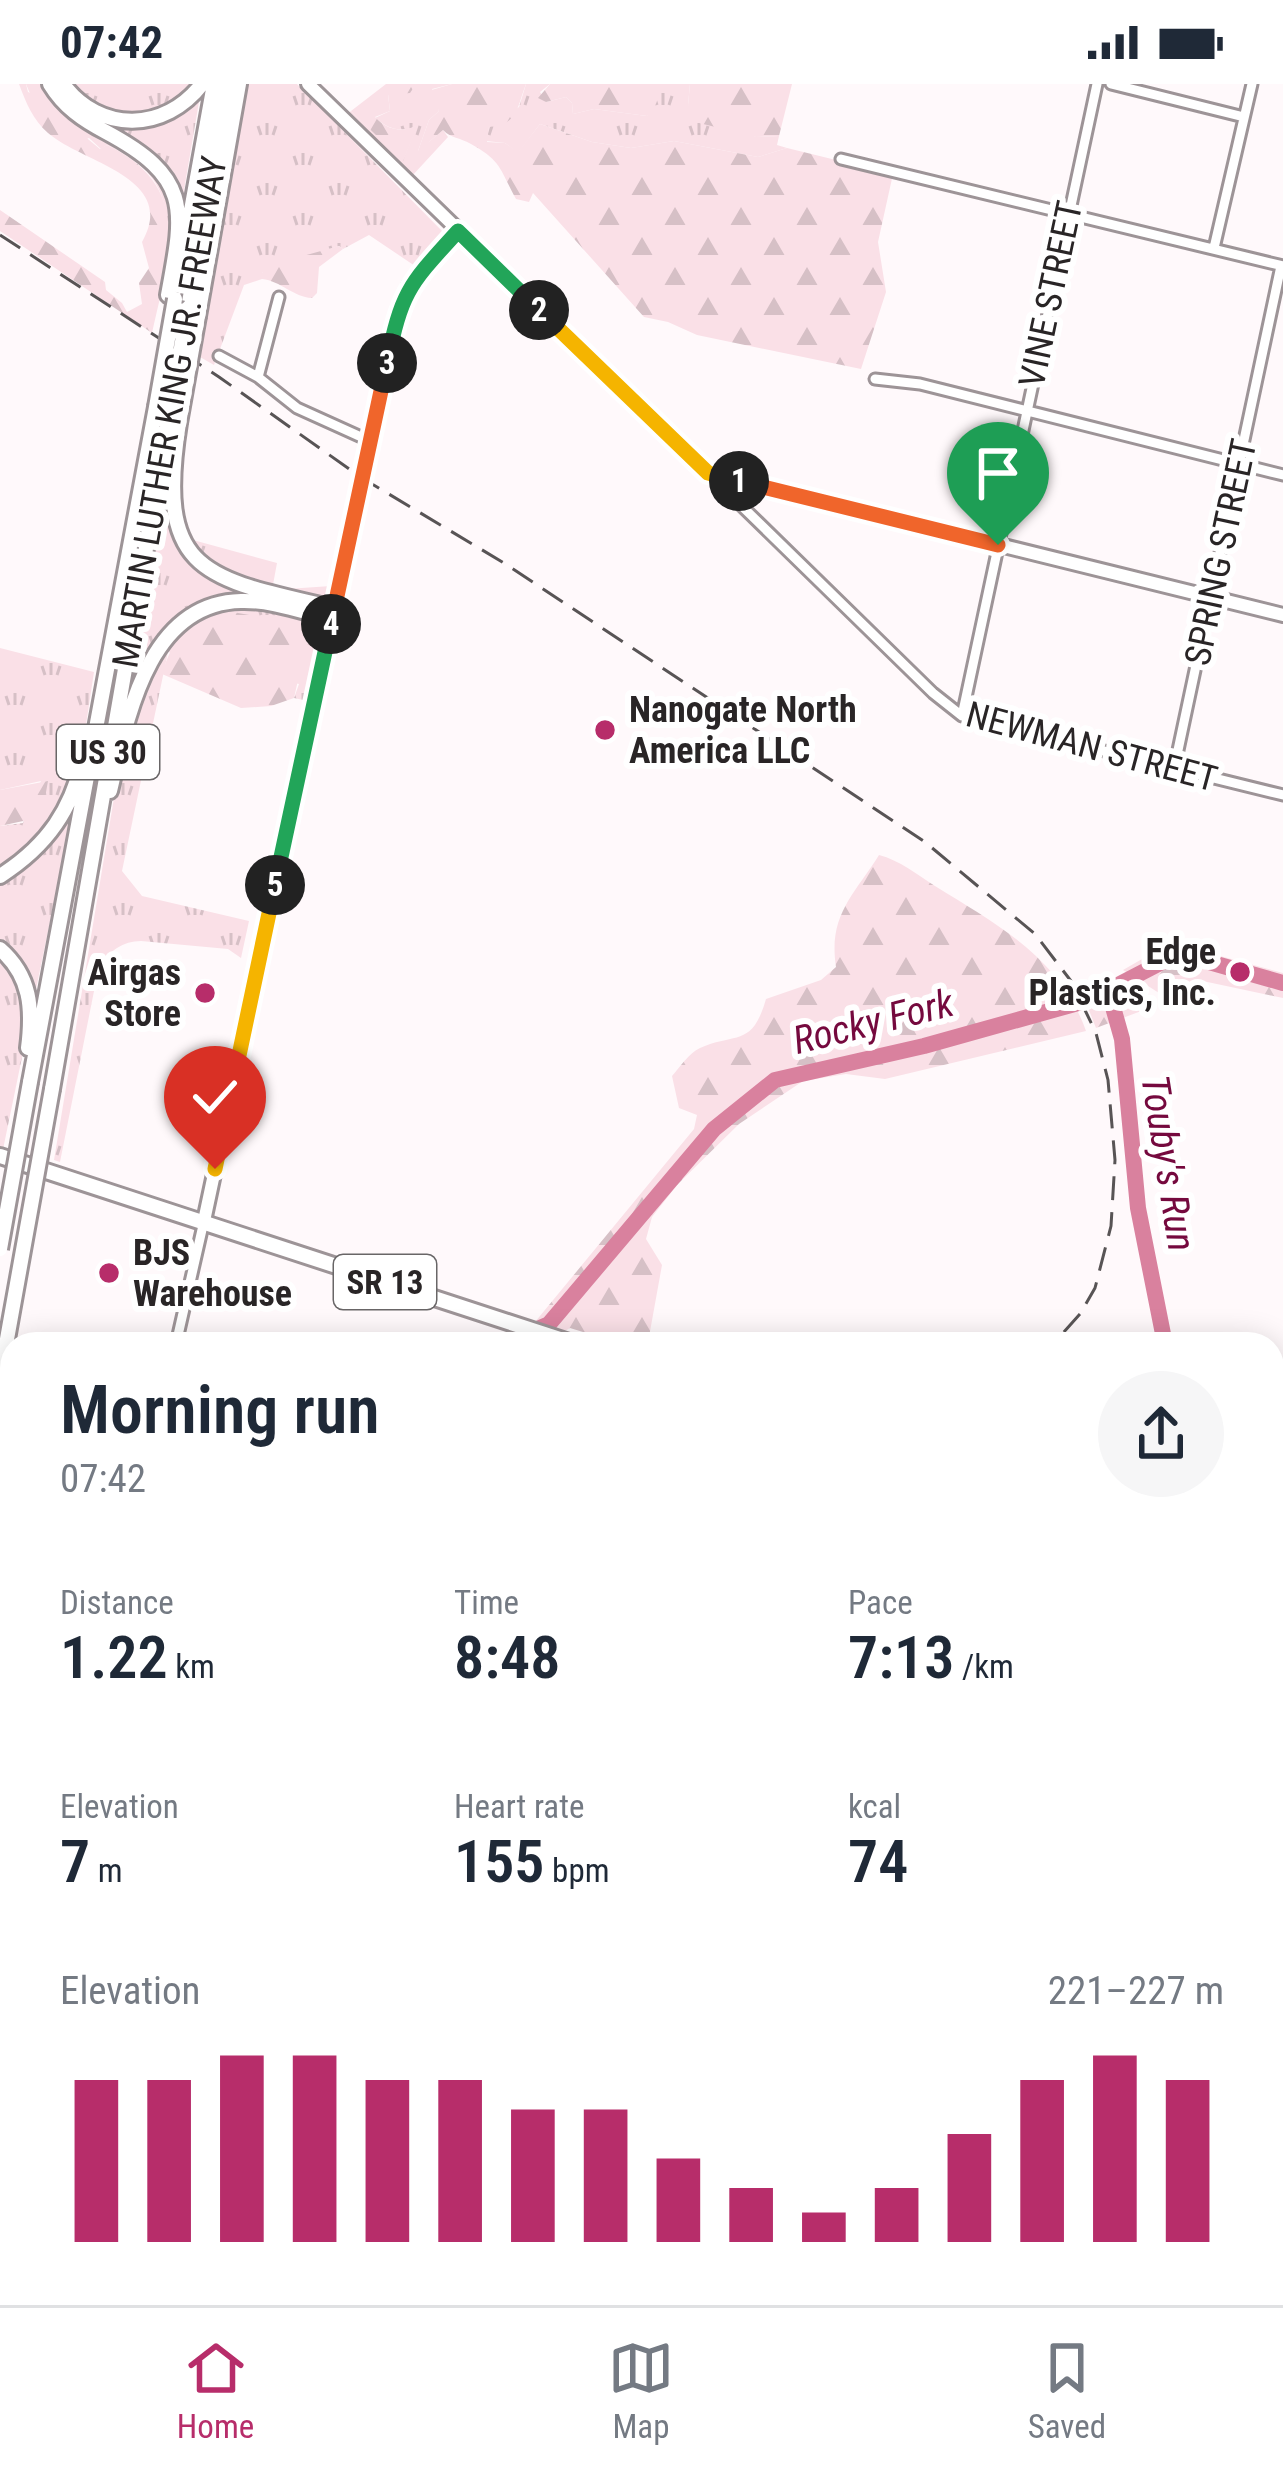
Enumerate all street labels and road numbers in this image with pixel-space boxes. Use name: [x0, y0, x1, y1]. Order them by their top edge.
street label: MARTIN LUTHER KING JR. FREEWAY: [104, 153, 236, 671]
street label: VINE STREET: [1011, 197, 1091, 391]
street label: SPRING STREET: [1177, 435, 1265, 669]
street label: NEWMAN STREET: [962, 693, 1222, 801]
road number: US 30: [57, 725, 159, 779]
road number: SR 13: [334, 1255, 436, 1309]

